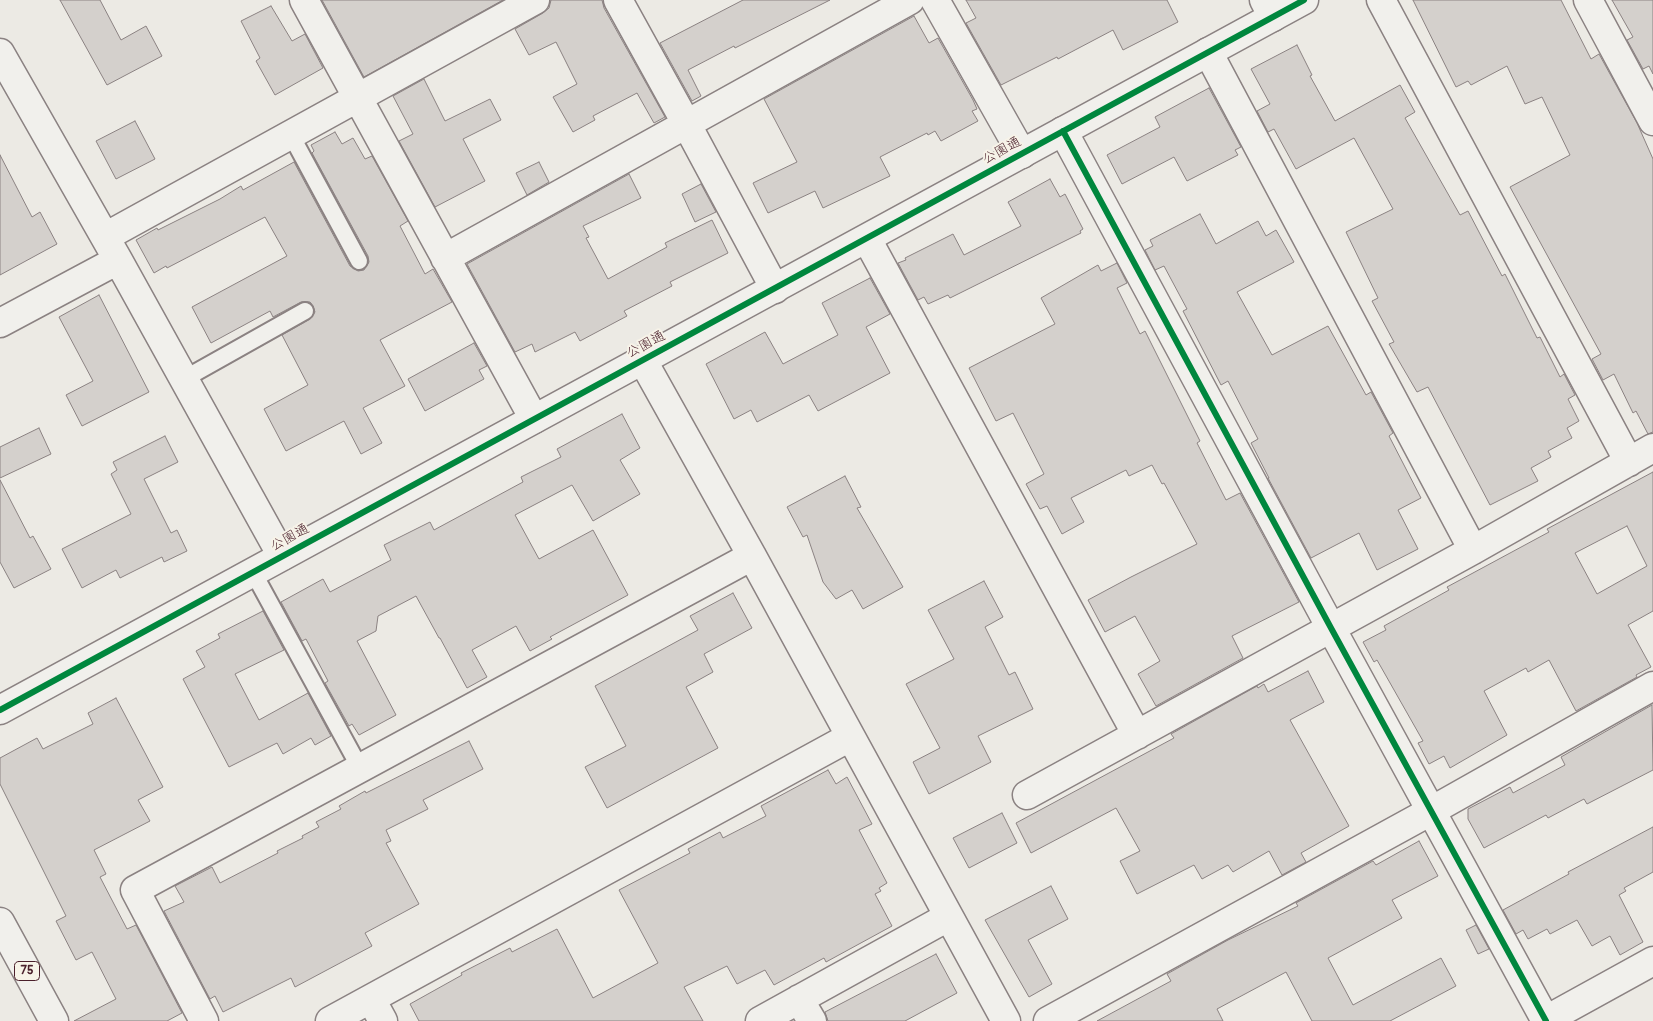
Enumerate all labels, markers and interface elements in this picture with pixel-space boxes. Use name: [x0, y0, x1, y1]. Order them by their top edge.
street label: 公園通: [980, 133, 1024, 169]
street label: 公園通: [624, 328, 668, 362]
street label: 公園通: [268, 520, 312, 556]
road number: 75: [15, 961, 40, 980]

